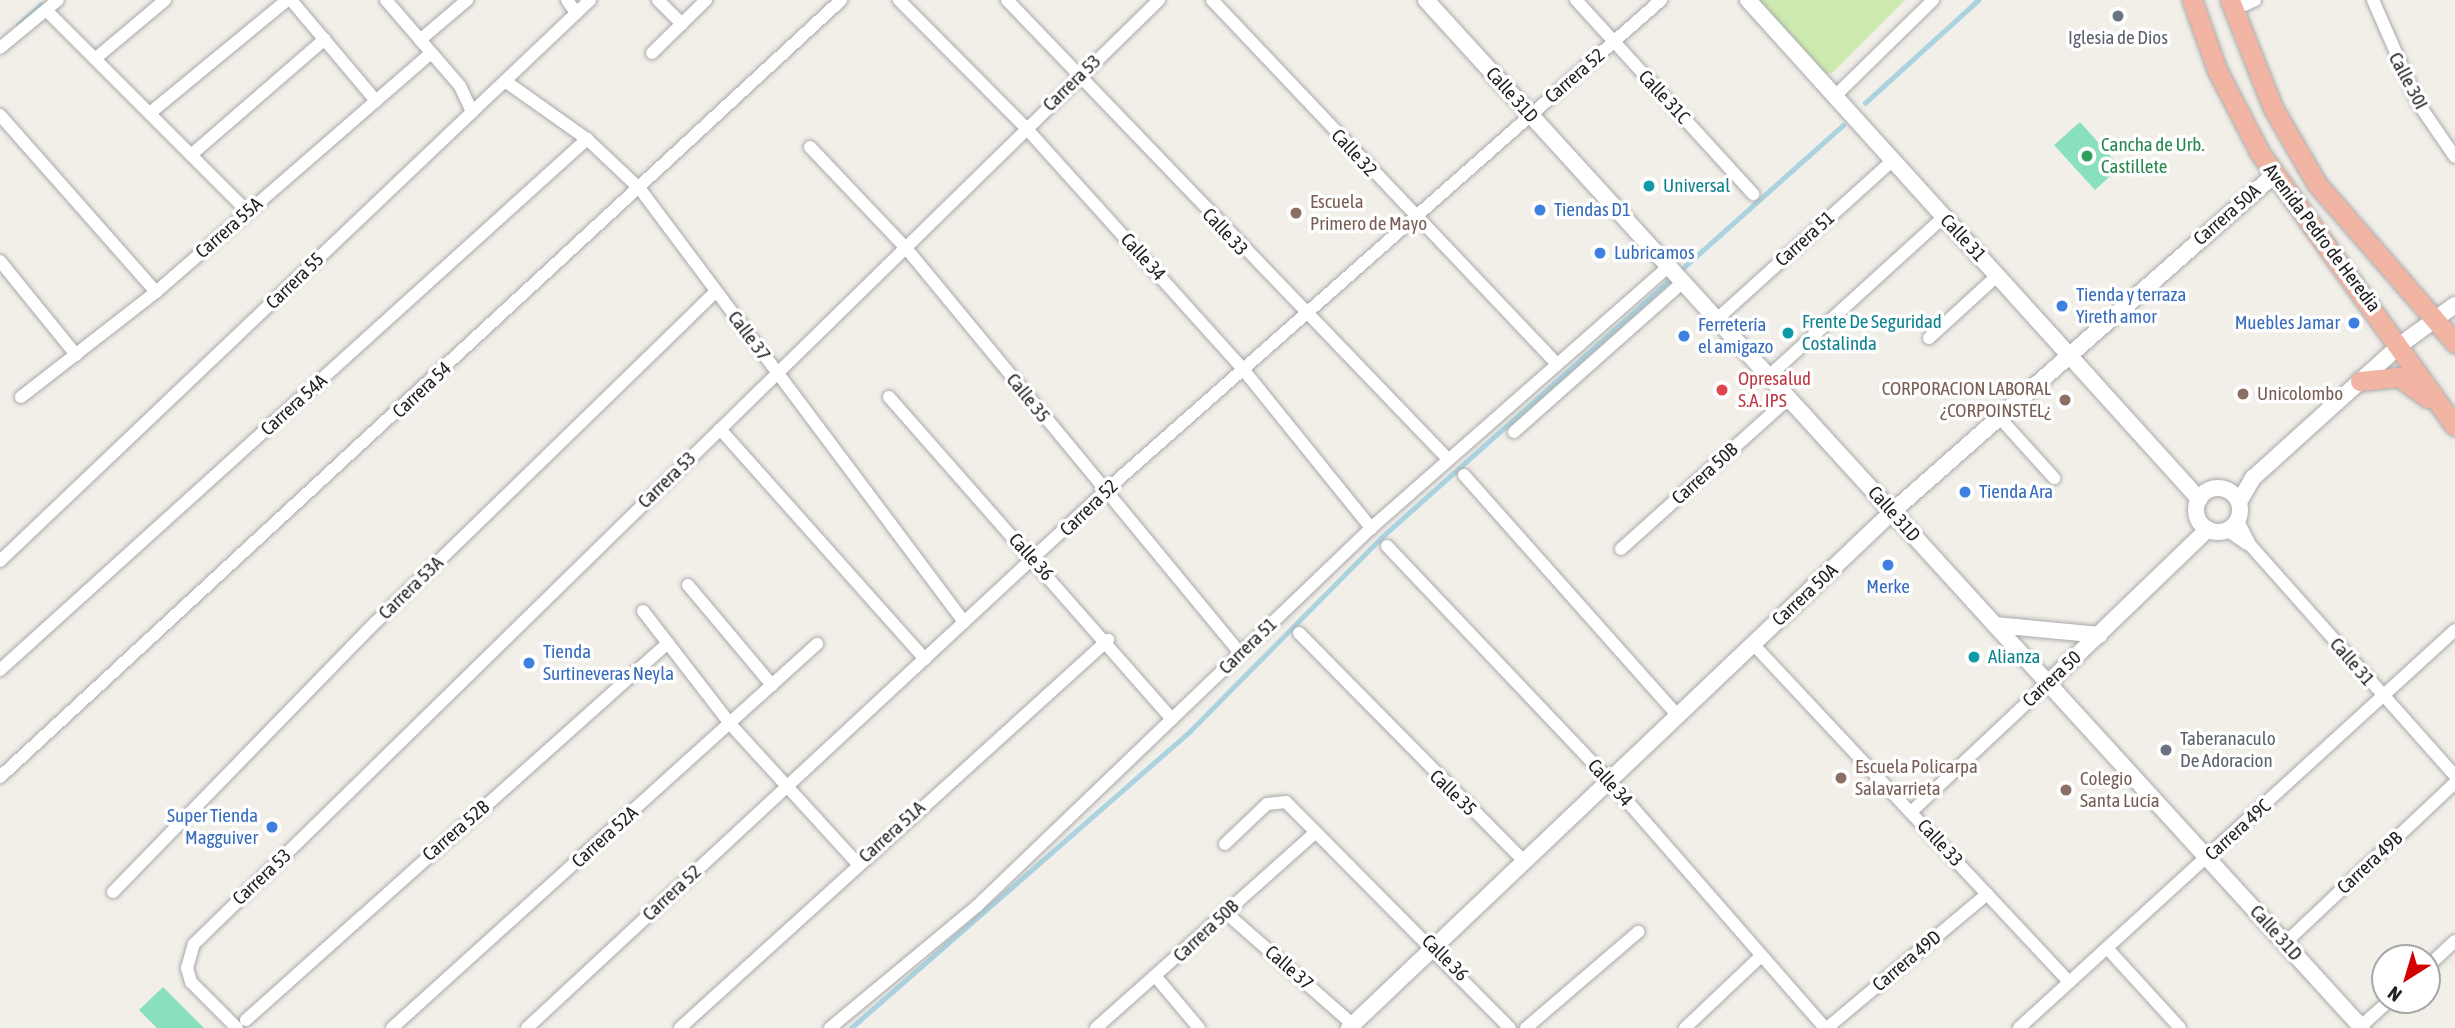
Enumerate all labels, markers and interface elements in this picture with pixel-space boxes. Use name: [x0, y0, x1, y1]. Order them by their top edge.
marker: Iglesia de Dios: [2110, 8, 2126, 24]
place label: Iglesia de Dios: [2068, 27, 2168, 49]
street label: Carrera 52: [1540, 44, 1610, 108]
street label: Calle 30I: [2384, 49, 2432, 113]
street label: Carrera 53: [1038, 50, 1106, 116]
street label: Calle 31D: [1481, 62, 1543, 128]
street label: Calle 31C: [1634, 65, 1694, 129]
street label: Calle 32: [1326, 125, 1382, 181]
place label: Cancha de Urb. Castillete: [2101, 134, 2205, 178]
marker: Cancha de Urb. Castillete: [2079, 148, 2095, 164]
street label: Avenida Pedro de Heredia: [2259, 159, 2385, 317]
place label: Universal: [1663, 175, 1730, 197]
marker: Universal: [1641, 178, 1657, 194]
street label: Carrera 50A: [2189, 180, 2265, 250]
place label: Escuela Primero de Mayo: [1310, 191, 1427, 235]
street label: Carrera 55A: [191, 193, 267, 263]
place label: Tiendas D1: [1554, 199, 1631, 221]
marker: Tiendas D1: [1532, 202, 1548, 218]
street label: Calle 33: [1197, 204, 1253, 260]
marker: Escuela Primero de Mayo: [1288, 205, 1304, 221]
street label: Carrera 51: [1771, 207, 1839, 271]
street label: Calle 31: [1935, 210, 1991, 266]
street label: Calle 34: [1116, 228, 1170, 286]
place label: Lubricamos: [1614, 242, 1695, 264]
marker: Lubricamos: [1592, 245, 1608, 261]
street label: Carrera 55: [261, 248, 329, 314]
place label: Tienda y terraza Yireth amor: [2076, 284, 2186, 328]
marker: Tienda y terraza Yireth amor: [2054, 298, 2070, 314]
street label: Calle 37: [723, 307, 775, 365]
place label: Frente De Seguridad Costalinda: [1802, 311, 1942, 355]
place label: Muebles Jamar: [2235, 312, 2340, 334]
place label: Ferretería el amigazo: [1698, 314, 1773, 358]
marker: Muebles Jamar: [2346, 315, 2362, 331]
marker: Frente De Seguridad Costalinda: [1780, 325, 1796, 341]
marker: Ferretería el amigazo: [1676, 328, 1692, 344]
street label: Carrera 54: [388, 357, 456, 423]
place label: Opresalud S.A. IPS: [1738, 368, 1811, 412]
street label: Carrera 54A: [256, 369, 332, 441]
street label: Calle 35: [1001, 369, 1055, 427]
place label: CORPORACION LABORAL ¿CORPOINSTEL¿: [1882, 378, 2051, 422]
marker: Opresalud S.A. IPS: [1712, 380, 1732, 400]
place label: Unicolombo: [2257, 383, 2343, 405]
marker: Unicolombo: [2235, 386, 2251, 402]
marker: CORPORACION LABORAL ¿CORPOINSTEL¿: [2057, 392, 2073, 408]
street label: Carrera 50B: [1667, 439, 1743, 509]
street label: Carrera 53: [633, 447, 701, 513]
street label: Carrera 52: [1055, 475, 1123, 541]
street label: Calle 31D: [1863, 481, 1925, 547]
place label: Tienda Ara: [1979, 481, 2053, 503]
marker: Tienda Ara: [1957, 484, 1973, 500]
street label: Calle 36: [1004, 528, 1058, 586]
street label: Carrera 53A: [374, 552, 448, 624]
marker: Merke: [1880, 557, 1896, 573]
street label: Carrera 50A: [1768, 559, 1842, 631]
place label: Merke: [1866, 576, 1910, 598]
street label: Carrera 51: [1214, 613, 1282, 679]
street label: Calle 31: [2325, 633, 2379, 691]
place label: Tienda Surtineveras Neyla: [543, 641, 674, 685]
place label: Alianza: [1988, 646, 2040, 668]
street label: Carrera 50: [2018, 646, 2086, 712]
marker: Alianza: [1966, 649, 1982, 665]
marker: Tienda Surtineveras Neyla: [521, 655, 537, 671]
place label: Taberanaculo De Adoracion: [2180, 728, 2276, 772]
marker: Taberanaculo De Adoracion: [2158, 742, 2174, 758]
street label: Calle 34: [1583, 754, 1637, 812]
place label: Escuela Policarpa Salavarrieta: [1855, 756, 1978, 800]
street label: Calle 35: [1425, 765, 1481, 821]
place label: Colegio Santa Lucía: [2080, 768, 2160, 812]
marker: Escuela Policarpa Salavarrieta: [1833, 770, 1849, 786]
marker: Colegio Santa Lucía: [2058, 782, 2074, 798]
street label: Carrera 49C: [2201, 795, 2275, 865]
street label: Carrera 52B: [418, 796, 494, 866]
street label: Carrera 51A: [854, 796, 930, 868]
street label: Carrera 52A: [567, 801, 643, 873]
place label: Super Tienda Magguiver: [167, 805, 258, 849]
street label: Calle 33: [1912, 815, 1968, 871]
marker: Super Tienda Magguiver: [264, 819, 280, 835]
street label: Carrera 49B: [2333, 827, 2407, 899]
street label: Carrera 53: [228, 844, 296, 910]
street label: Carrera 52: [638, 860, 706, 926]
street label: Carrera 50B: [1169, 895, 1243, 967]
street label: Calle 31D: [2245, 900, 2307, 966]
street label: Carrera 49D: [1868, 926, 1946, 996]
street label: Calle 36: [1417, 930, 1473, 986]
street label: Calle 37: [1260, 941, 1318, 995]
north arrow: [2371, 944, 2441, 1014]
text: N: [2383, 982, 2406, 1006]

